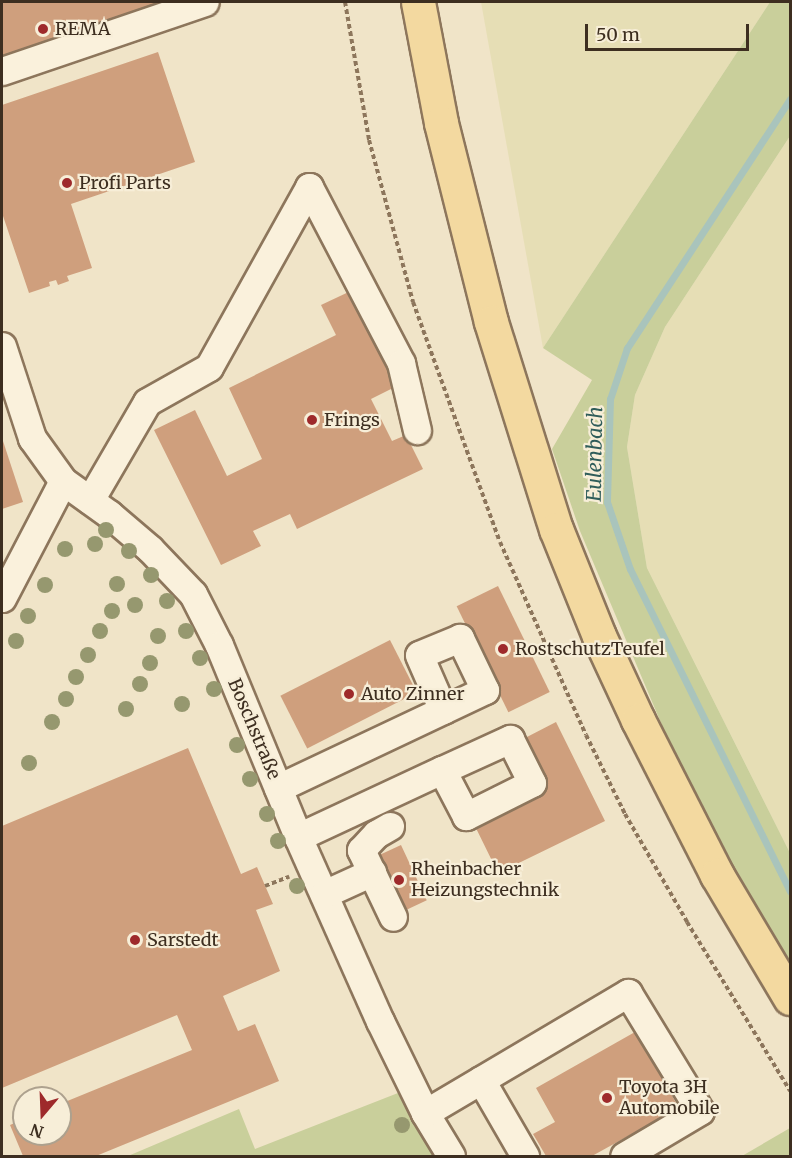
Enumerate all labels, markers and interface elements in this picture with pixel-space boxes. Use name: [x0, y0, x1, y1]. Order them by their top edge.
scale bar: [588, 12, 752, 50]
place label: REMA: [55, 18, 110, 40]
marker: REMA: [36, 22, 50, 36]
text: 50 m: [596, 23, 640, 46]
place label: Profi Parts: [79, 172, 171, 194]
marker: Profi Parts: [60, 176, 74, 190]
water label: Eulenbach: [581, 406, 607, 502]
place label: Frings: [324, 409, 380, 431]
marker: Frings: [305, 413, 319, 427]
place label: RostschutzTeufel: [515, 638, 665, 660]
marker: RostschutzTeufel: [496, 642, 510, 656]
street label: Boschstraße: [223, 675, 285, 783]
place label: Auto Zinner: [361, 683, 464, 705]
marker: Auto Zinner: [342, 687, 356, 701]
place label: Rheinbacher Heizungstechnik: [411, 859, 559, 902]
marker: Rheinbacher Heizungstechnik: [392, 873, 406, 887]
place label: Sarstedt: [147, 929, 219, 951]
marker: Sarstedt: [128, 933, 142, 947]
place label: Toyota 3H Automobile: [619, 1077, 719, 1120]
north arrow: [12, 1086, 72, 1146]
marker: Toyota 3H Automobile: [600, 1091, 614, 1105]
text: N: [28, 1120, 46, 1143]

